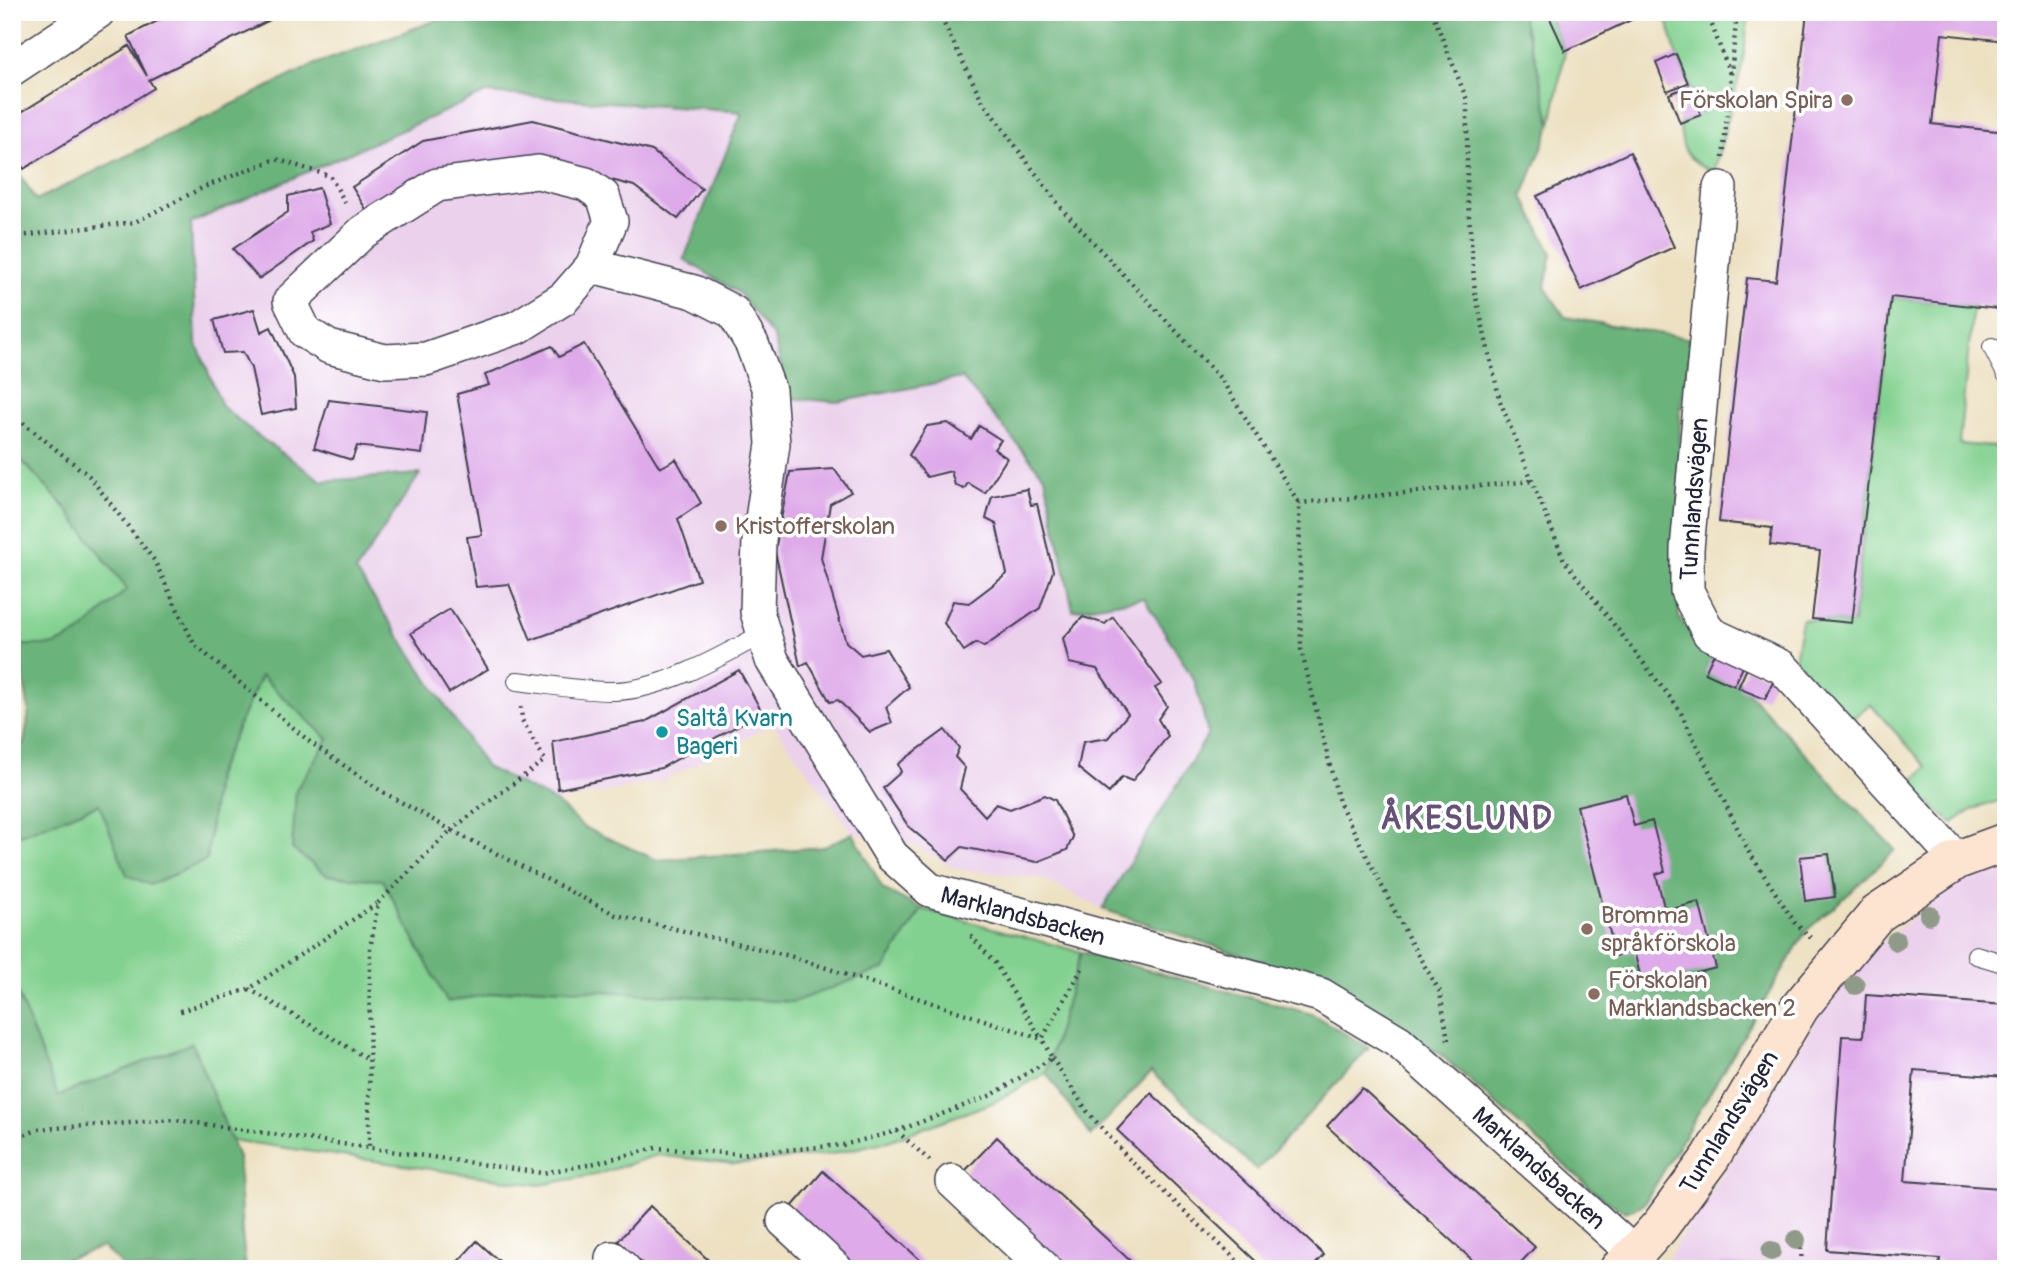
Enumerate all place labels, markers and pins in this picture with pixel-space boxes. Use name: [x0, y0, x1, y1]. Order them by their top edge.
place label: Förskolan Spira: [1679, 86, 1833, 115]
marker: Förskolan Spira: [1839, 92, 1855, 108]
place label: Kristofferskolan: [735, 512, 895, 541]
marker: Kristofferskolan: [713, 518, 729, 534]
place label: Saltå Kvarn Bageri: [676, 704, 793, 761]
marker: Saltå Kvarn Bageri: [654, 724, 670, 740]
place label: Bromma språkförskola: [1601, 901, 1736, 958]
marker: Bromma språkförskola: [1579, 921, 1595, 937]
place label: Förskolan Marklandsbacken 2: [1608, 966, 1796, 1023]
marker: Förskolan Marklandsbacken 2: [1586, 986, 1602, 1002]

